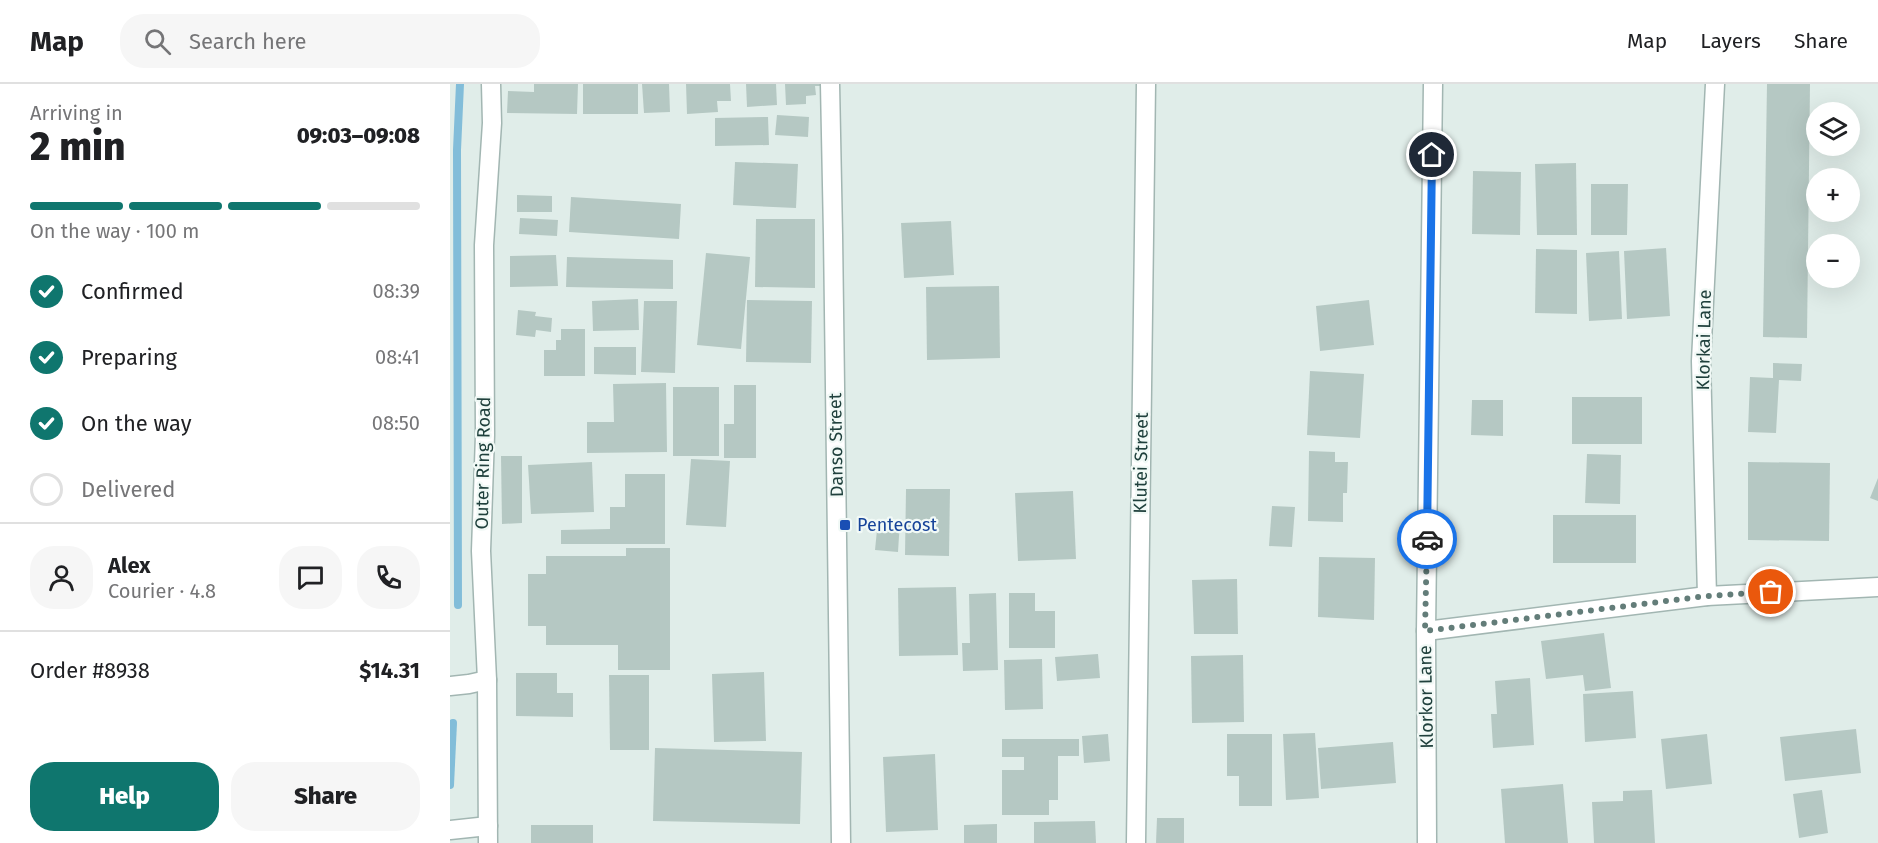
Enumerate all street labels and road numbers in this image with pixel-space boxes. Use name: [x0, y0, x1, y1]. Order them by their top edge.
street label: Klorkai Lane: [1692, 289, 1716, 391]
street label: Danso Street: [824, 392, 848, 497]
street label: Outer Ring Road: [471, 396, 495, 530]
street label: Klutei Street: [1129, 412, 1153, 514]
street label: Klorkor Lane: [1414, 645, 1438, 749]

